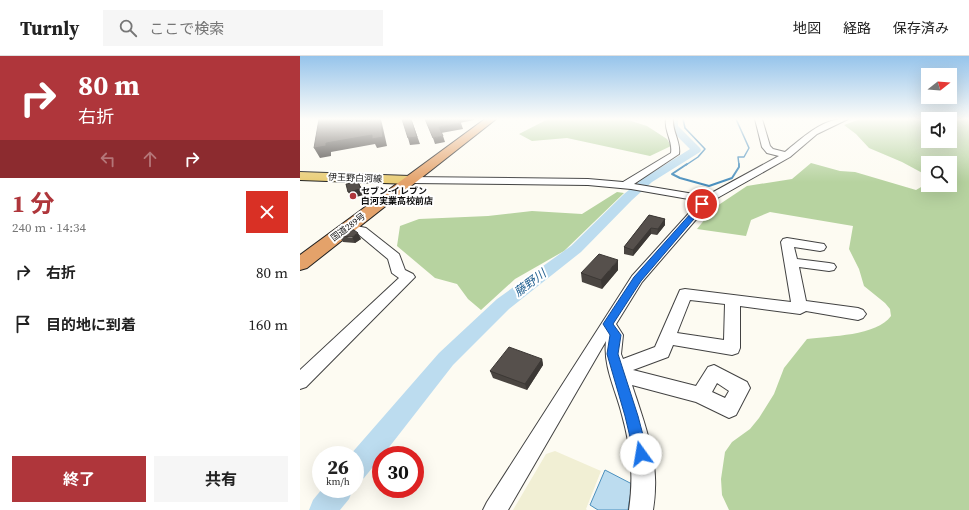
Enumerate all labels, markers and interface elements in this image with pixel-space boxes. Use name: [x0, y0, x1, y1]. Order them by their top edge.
search box: [103, 10, 383, 46]
text: Turnly: [20, 15, 79, 41]
icon: search: [117, 17, 139, 39]
text: ここで検索: [149, 18, 224, 39]
text: 地図: [793, 18, 821, 38]
text: 経路: [843, 18, 871, 38]
text: 保存済み: [893, 18, 949, 38]
text: 80 m: [78, 66, 140, 104]
north arrow: [921, 68, 957, 104]
map controls: [921, 68, 957, 192]
icon: right: [12, 72, 64, 124]
text: 右折: [78, 104, 114, 129]
button: sound: [921, 112, 957, 148]
icon: left: [97, 148, 119, 170]
icon: ahead: [139, 148, 161, 170]
icon: right: [181, 148, 203, 170]
button: search: [921, 156, 957, 192]
street label: 伊王野白河線: [327, 171, 383, 185]
place label: セブン-イレブン 白河実業高校前店: [361, 185, 433, 207]
text: 1 分: [12, 187, 54, 220]
pin: [685, 187, 719, 221]
button: close: [246, 191, 288, 233]
marker: セブン-イレブン 白河実業高校前店: [348, 191, 358, 201]
icon: arrive: [691, 193, 713, 215]
street label: 国道289号: [328, 210, 368, 244]
text: 240 m · 14:34: [12, 219, 86, 236]
icon: right: [12, 261, 34, 283]
text: 右折: [46, 262, 76, 283]
text: 80 m: [256, 262, 288, 283]
water label: 藤野川: [511, 265, 551, 300]
icon: arrive: [12, 313, 34, 335]
text: 目的地に到着: [46, 314, 136, 335]
text: 160 m: [248, 314, 288, 335]
position arrow: [620, 433, 662, 475]
speed limit sign: 30: [372, 446, 424, 498]
text: 26: [327, 453, 349, 481]
button: 終了: [12, 456, 146, 502]
button: 共有: [154, 456, 288, 502]
text: km/h: [326, 475, 350, 488]

